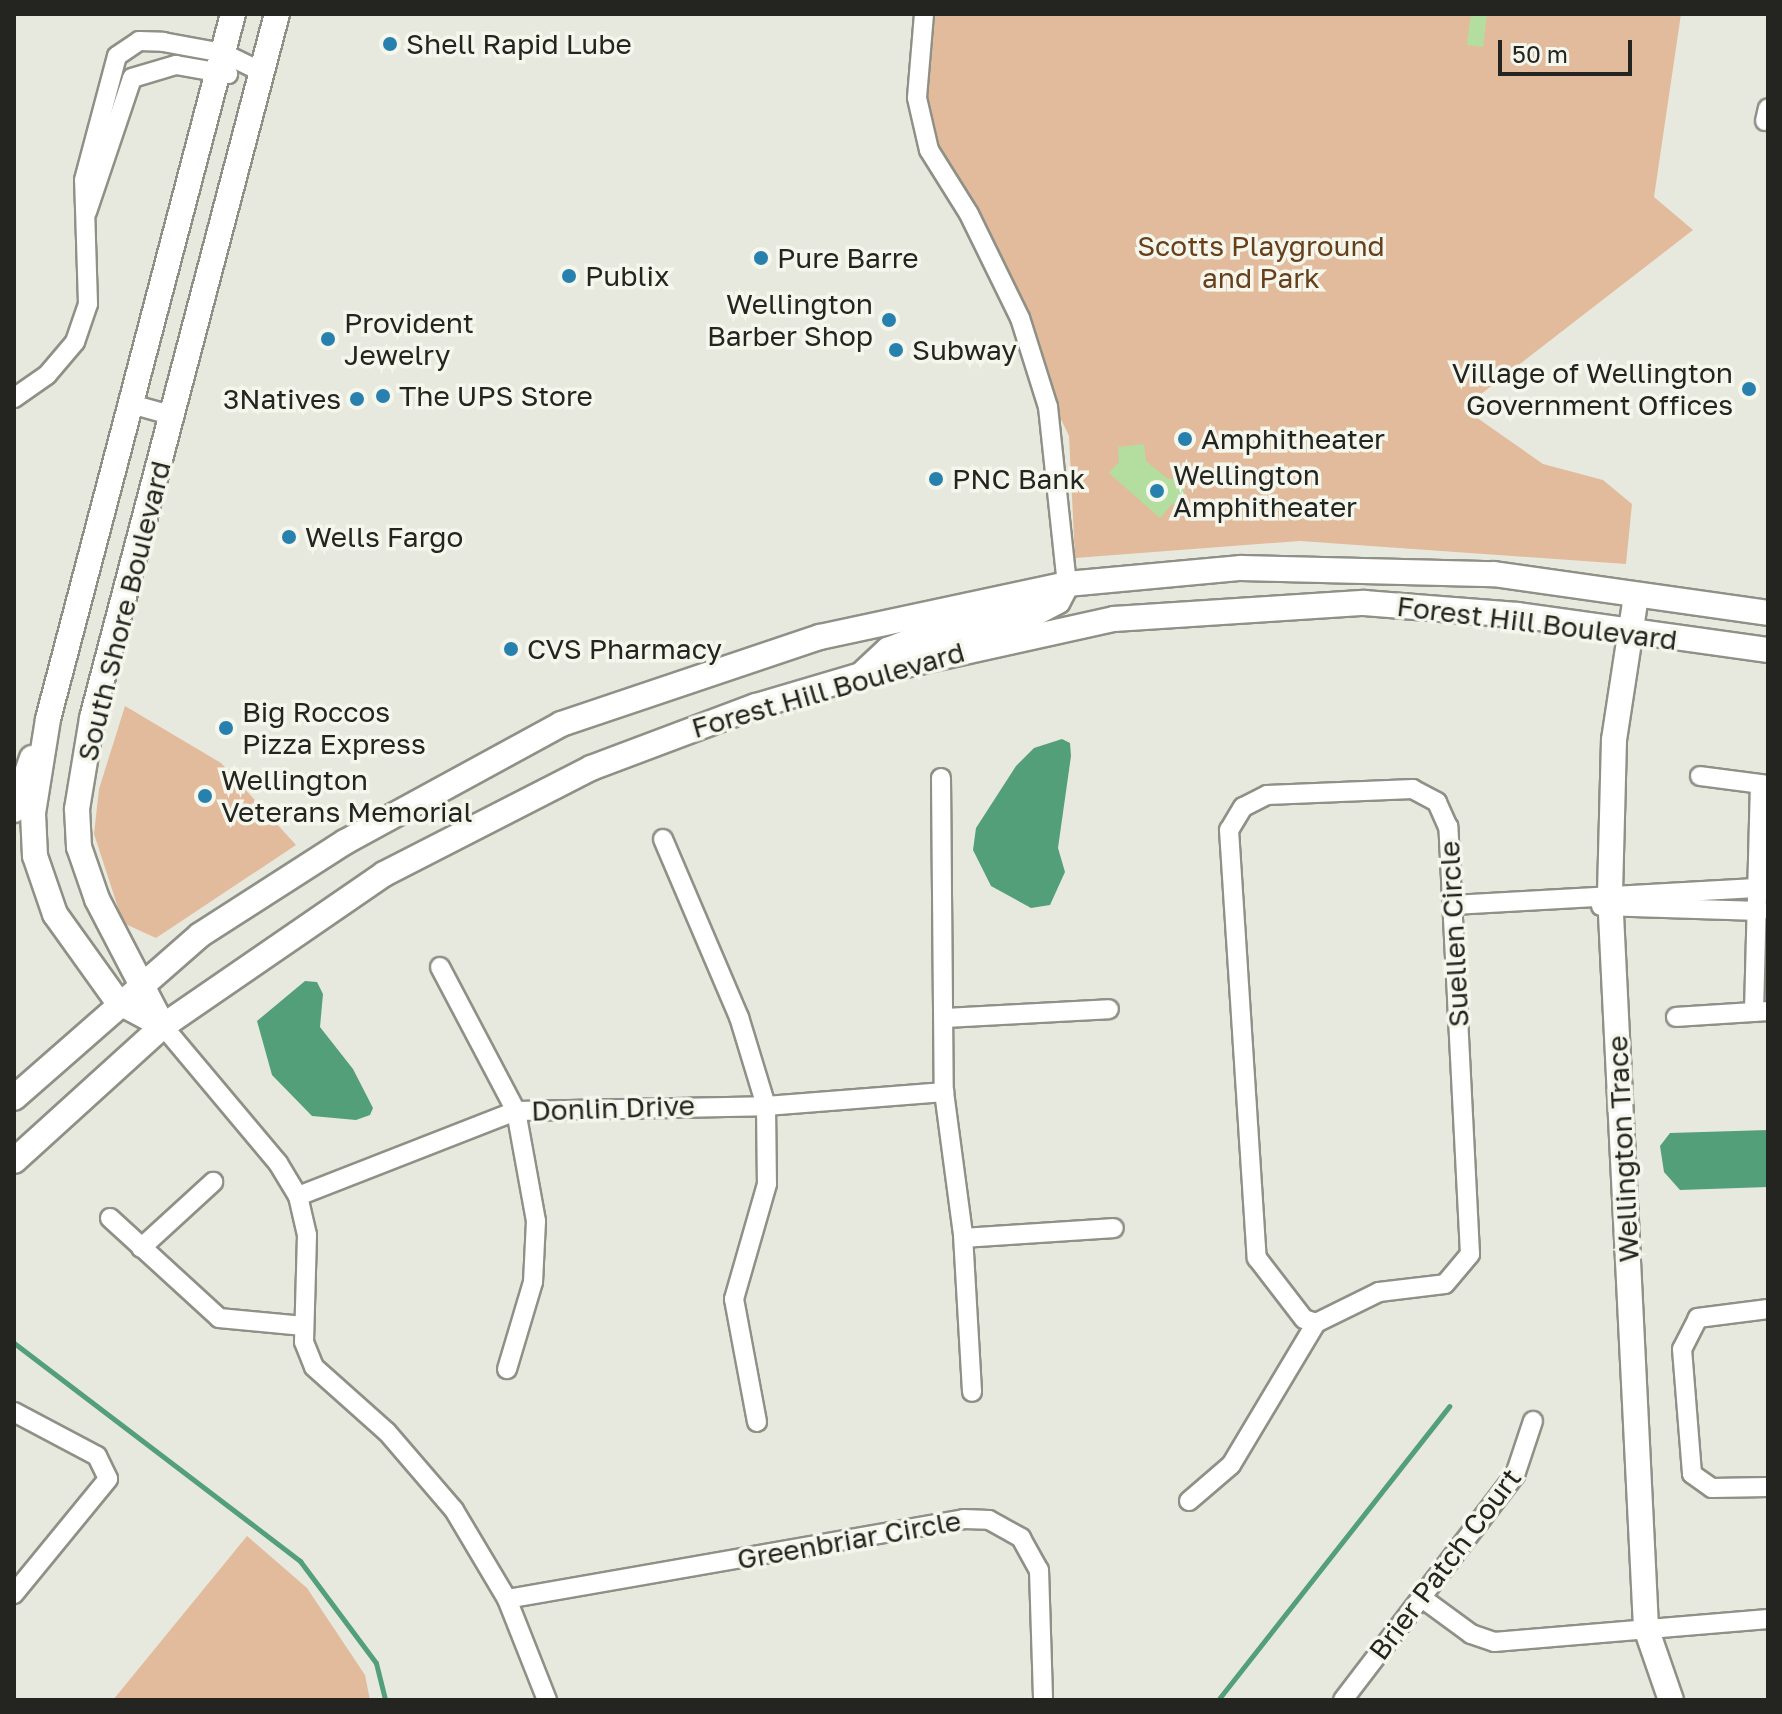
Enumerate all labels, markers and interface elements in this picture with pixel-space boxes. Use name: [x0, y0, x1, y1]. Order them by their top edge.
scale bar: [1502, 24, 1636, 74]
place label: Shell Rapid Lube: [406, 27, 632, 61]
marker: Shell Rapid Lube: [381, 35, 399, 53]
text: 50 m: [1512, 39, 1568, 68]
park label: Scotts Playground and Park: [1137, 229, 1385, 295]
place label: Pure Barre: [777, 241, 919, 275]
marker: Pure Barre: [752, 249, 770, 267]
place label: Publix: [585, 259, 669, 293]
marker: Publix: [560, 267, 578, 285]
place label: Wellington Barber Shop: [707, 287, 873, 353]
place label: Provident Jewelry: [344, 306, 474, 372]
marker: Wellington Barber Shop: [880, 311, 898, 329]
marker: Provident Jewelry: [319, 330, 337, 348]
place label: Subway: [912, 333, 1017, 367]
marker: Subway: [887, 341, 905, 359]
place label: Village of Wellington Government Offices: [1452, 356, 1733, 422]
place label: The UPS Store: [399, 379, 593, 413]
marker: Village of Wellington Government Offices: [1740, 380, 1758, 398]
place label: 3Natives: [223, 382, 341, 416]
marker: The UPS Store: [374, 387, 392, 405]
marker: 3Natives: [348, 390, 366, 408]
place label: Amphitheater: [1201, 422, 1385, 456]
marker: Amphitheater: [1176, 430, 1194, 448]
street label: South Shore Boulevard: [70, 457, 178, 765]
place label: Wellington Amphitheater: [1173, 458, 1357, 524]
place label: PNC Bank: [952, 462, 1085, 496]
marker: PNC Bank: [927, 470, 945, 488]
marker: Wellington Amphitheater: [1148, 482, 1166, 500]
place label: Wells Fargo: [305, 520, 463, 554]
marker: Wells Fargo: [280, 528, 298, 546]
street label: Forest Hill Boulevard: [1395, 589, 1679, 657]
place label: CVS Pharmacy: [527, 632, 722, 666]
street label: Forest Hill Boulevard: [688, 635, 968, 745]
marker: CVS Pharmacy: [502, 640, 520, 658]
place label: Big Roccos Pizza Express: [242, 695, 426, 761]
marker: Big Roccos Pizza Express: [217, 719, 235, 737]
place label: Wellington Veterans Memorial: [221, 763, 472, 829]
marker: Wellington Veterans Memorial: [196, 787, 214, 805]
street label: Suellen Circle: [1432, 840, 1476, 1028]
street label: Wellington Trace: [1600, 1035, 1646, 1263]
street label: Donlin Drive: [531, 1088, 695, 1128]
street label: Brier Patch Court: [1362, 1462, 1528, 1666]
street label: Greenbriar Circle: [734, 1504, 964, 1576]

